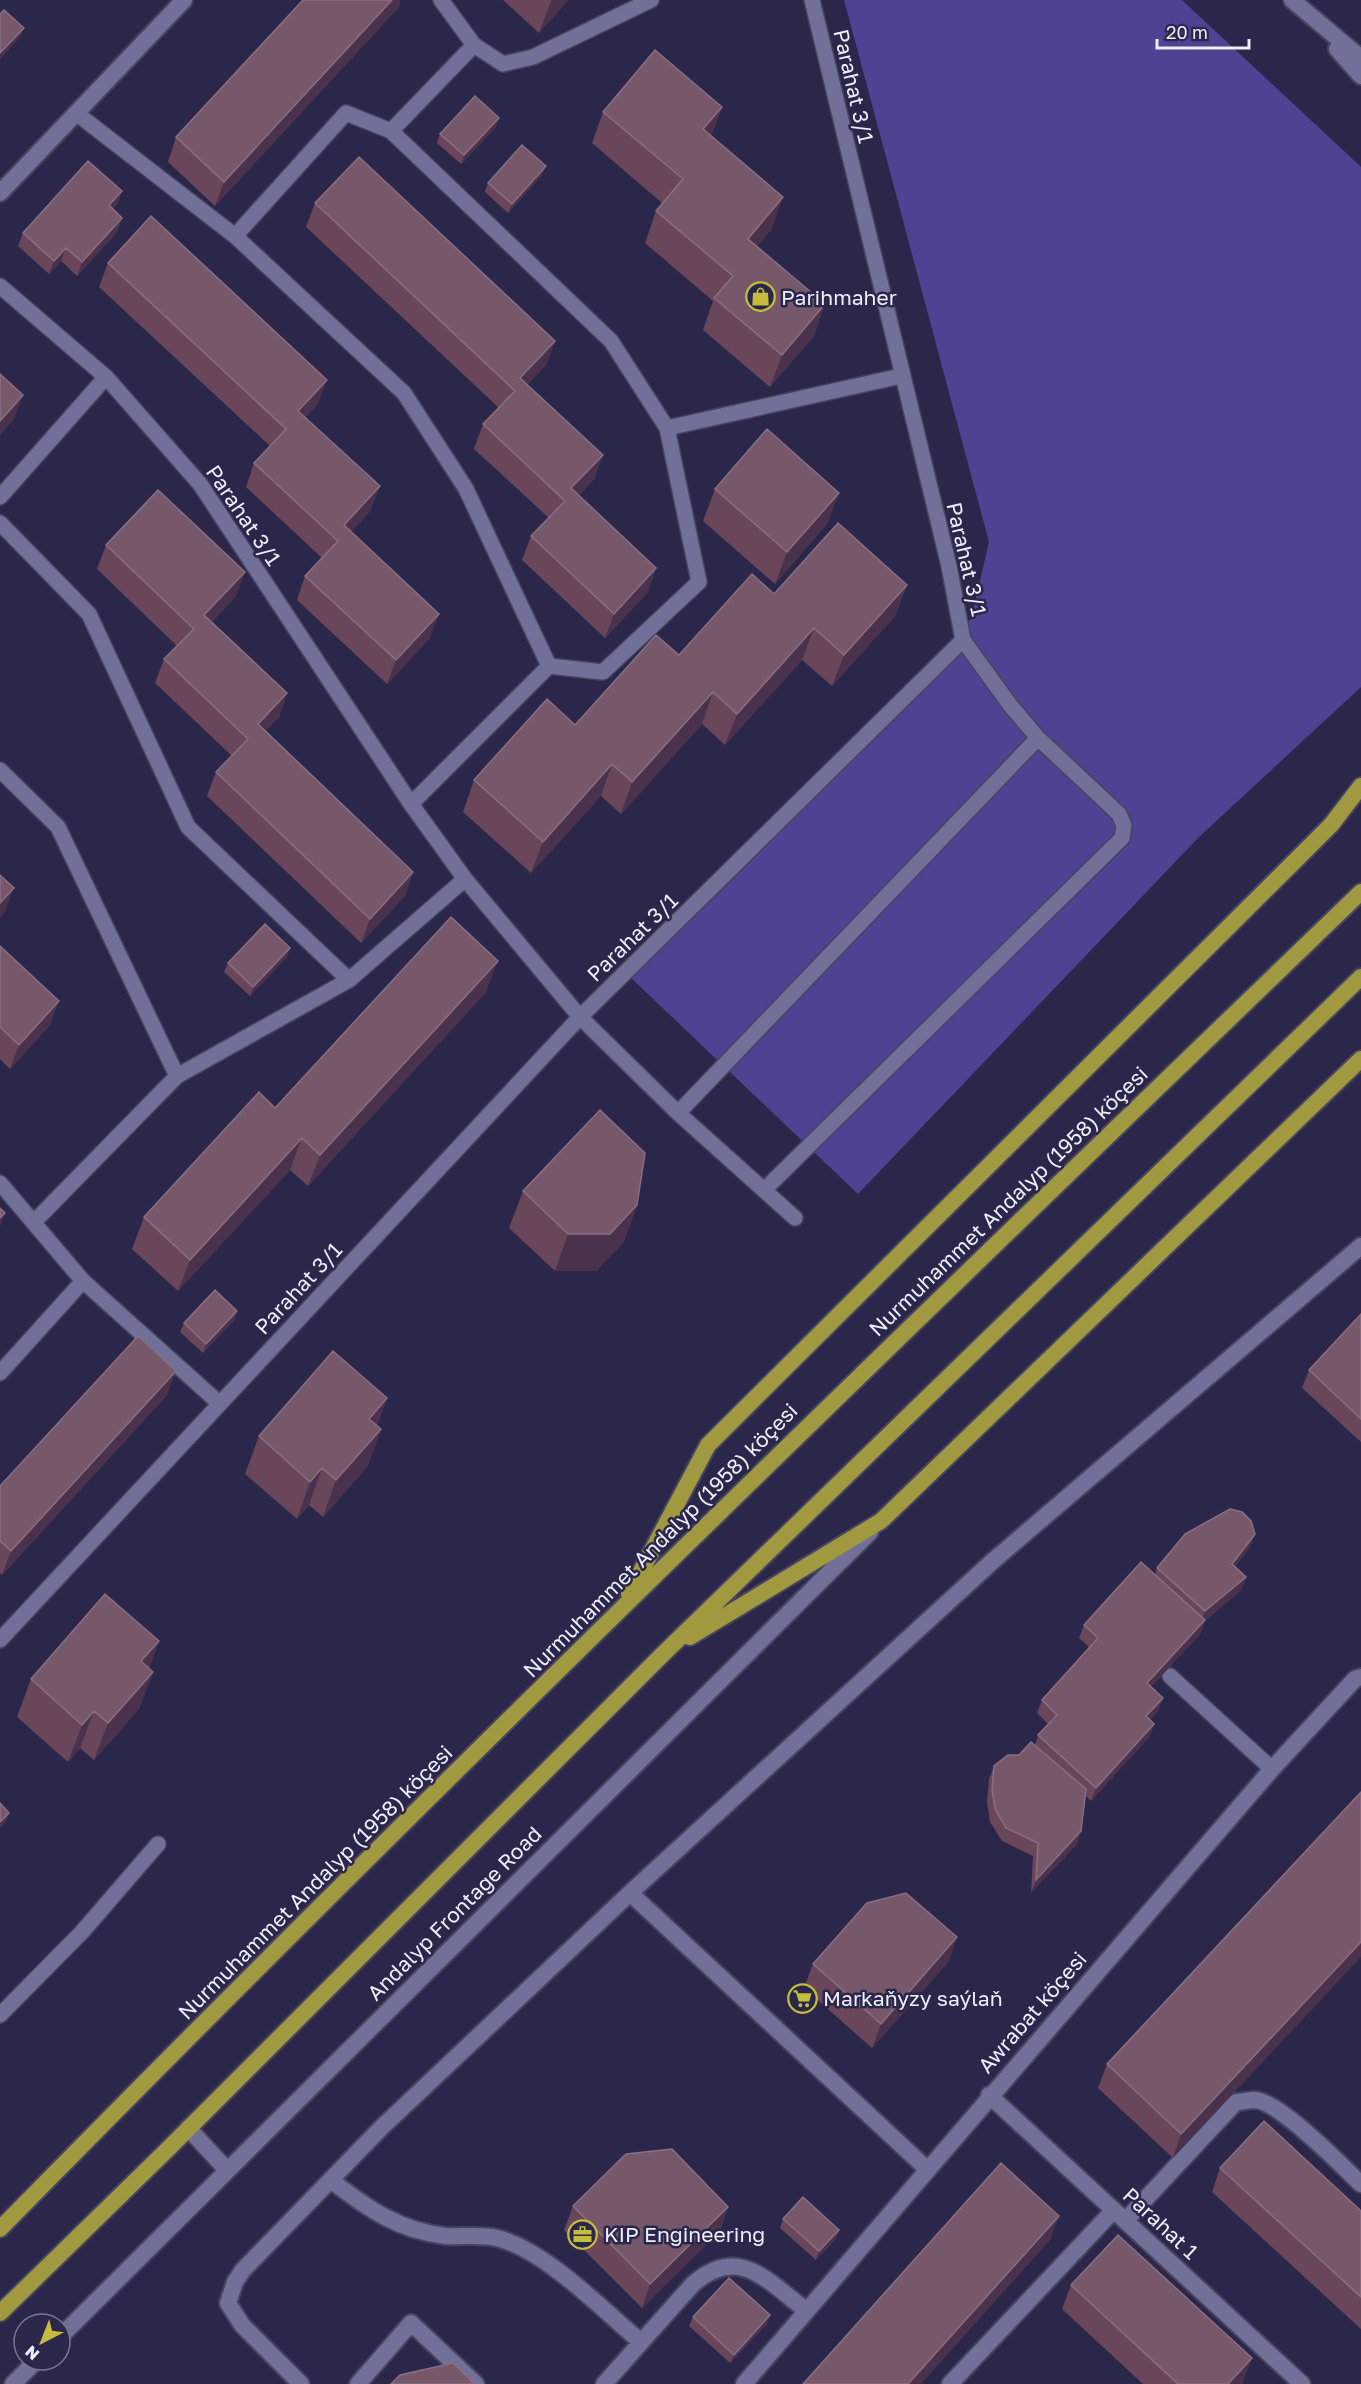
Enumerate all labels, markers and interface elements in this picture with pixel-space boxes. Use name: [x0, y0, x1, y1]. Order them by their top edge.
scale bar: [1157, 12, 1248, 50]
text: 20 m: [1166, 21, 1208, 43]
street label: Parahat 3/1: [828, 27, 880, 145]
shop icon: Parihmaher: [744, 281, 776, 313]
place label: Parihmaher: [781, 284, 897, 310]
street label: Parahat 3/1: [201, 460, 287, 570]
street label: Parahat 3/1: [941, 500, 993, 618]
street label: Parahat 3/1: [581, 887, 683, 987]
street label: Nurmuhammet Andalyp (1958) köçesi: [863, 1061, 1153, 1341]
street label: Parahat 3/1: [249, 1237, 347, 1339]
street label: Nurmuhammet Andalyp (1958) köçesi: [517, 1397, 803, 1683]
street label: Nurmuhammet Andalyp (1958) köçesi: [172, 1739, 458, 2025]
street label: Andalyp Frontage Road: [361, 1820, 547, 2006]
street label: Awrabat köçesi: [972, 1946, 1092, 2078]
supermarket icon: Markaňyzy saýlaň: [786, 1982, 818, 2014]
place label: Markaňyzy saýlaň: [823, 1985, 1003, 2011]
street label: Parahat 1: [1118, 2182, 1204, 2264]
office icon: KIP Engineering: [567, 2218, 599, 2250]
place label: KIP Engineering: [604, 2221, 765, 2247]
north arrow: [12, 2312, 72, 2372]
text: N: [21, 2342, 43, 2365]

